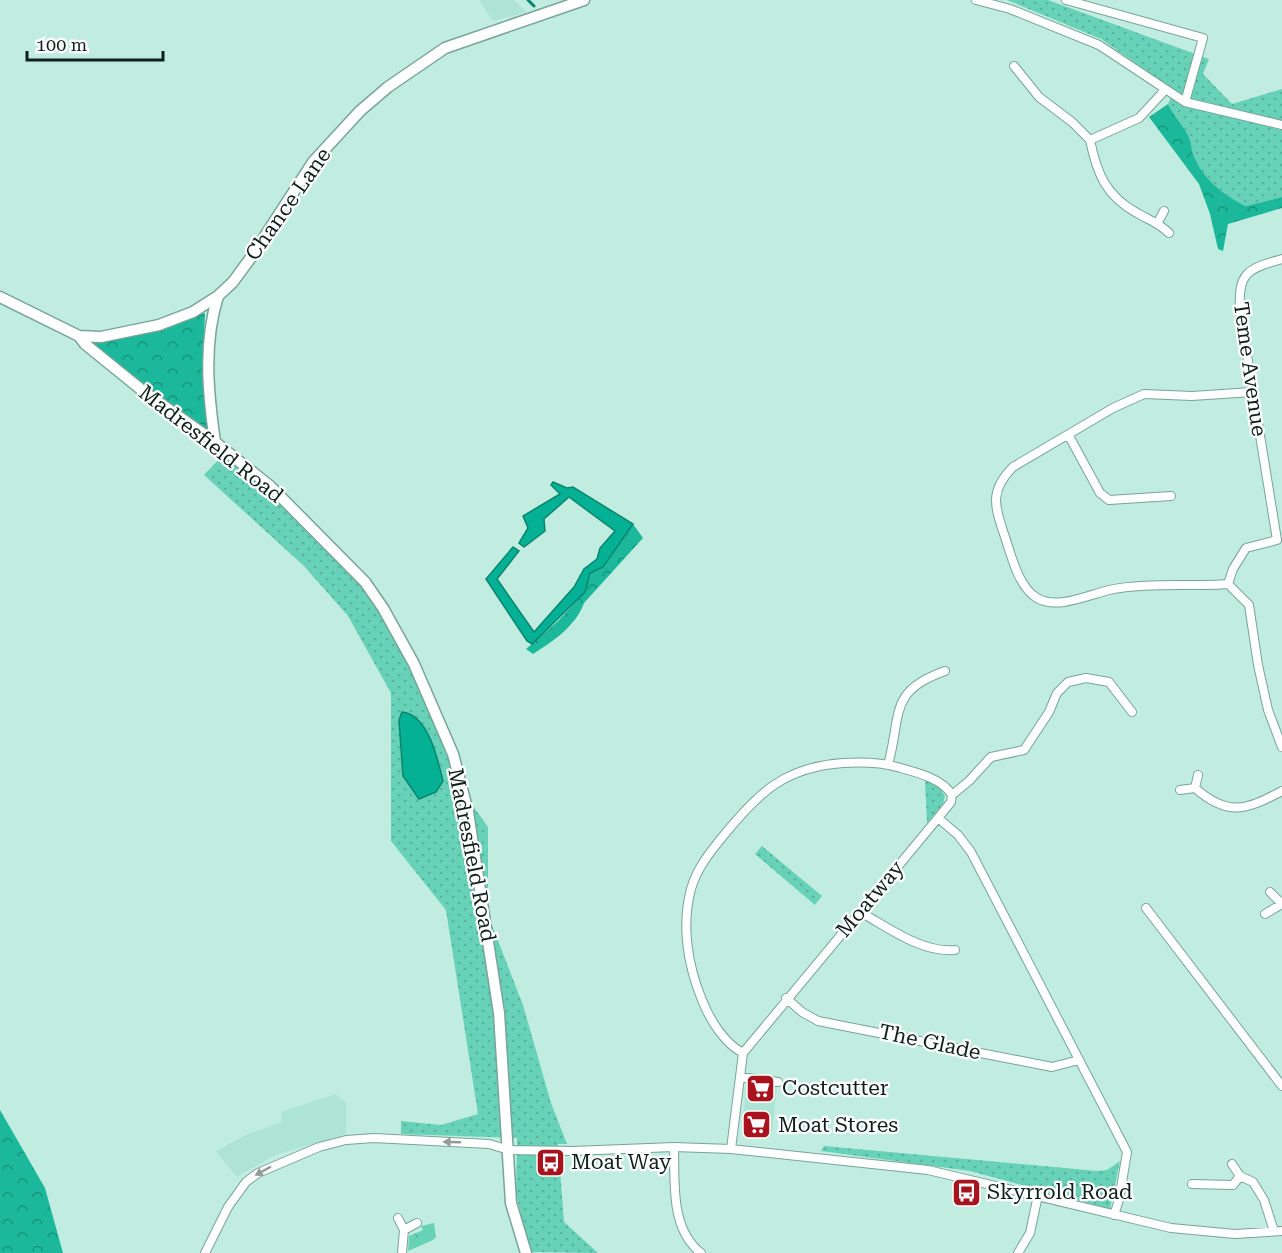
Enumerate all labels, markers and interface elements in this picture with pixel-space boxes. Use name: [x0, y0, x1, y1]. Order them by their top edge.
scale bar: [27, 24, 164, 62]
text: 100 m: [36, 34, 87, 55]
street label: Chance Lane: [240, 143, 336, 265]
street label: Teme Avenue: [1229, 300, 1271, 438]
street label: Madresfield Road: [134, 380, 288, 508]
street label: Madresfield Road: [443, 766, 501, 944]
street label: Moatway: [831, 856, 909, 942]
street label: The Glade: [877, 1020, 983, 1064]
supermarket icon: Costcutter: [745, 1072, 777, 1104]
place label: Costcutter: [782, 1076, 889, 1100]
supermarket icon: Moat Stores: [741, 1109, 773, 1141]
place label: Moat Stores: [778, 1113, 898, 1137]
one-way arrow: [442, 1138, 461, 1147]
bus stop icon: Moat Way: [534, 1146, 566, 1178]
place label: Moat Way: [571, 1150, 672, 1174]
one-way arrow: [254, 1166, 271, 1176]
bus stop icon: Skyrrold Road: [950, 1176, 982, 1208]
place label: Skyrrold Road: [987, 1180, 1133, 1204]

